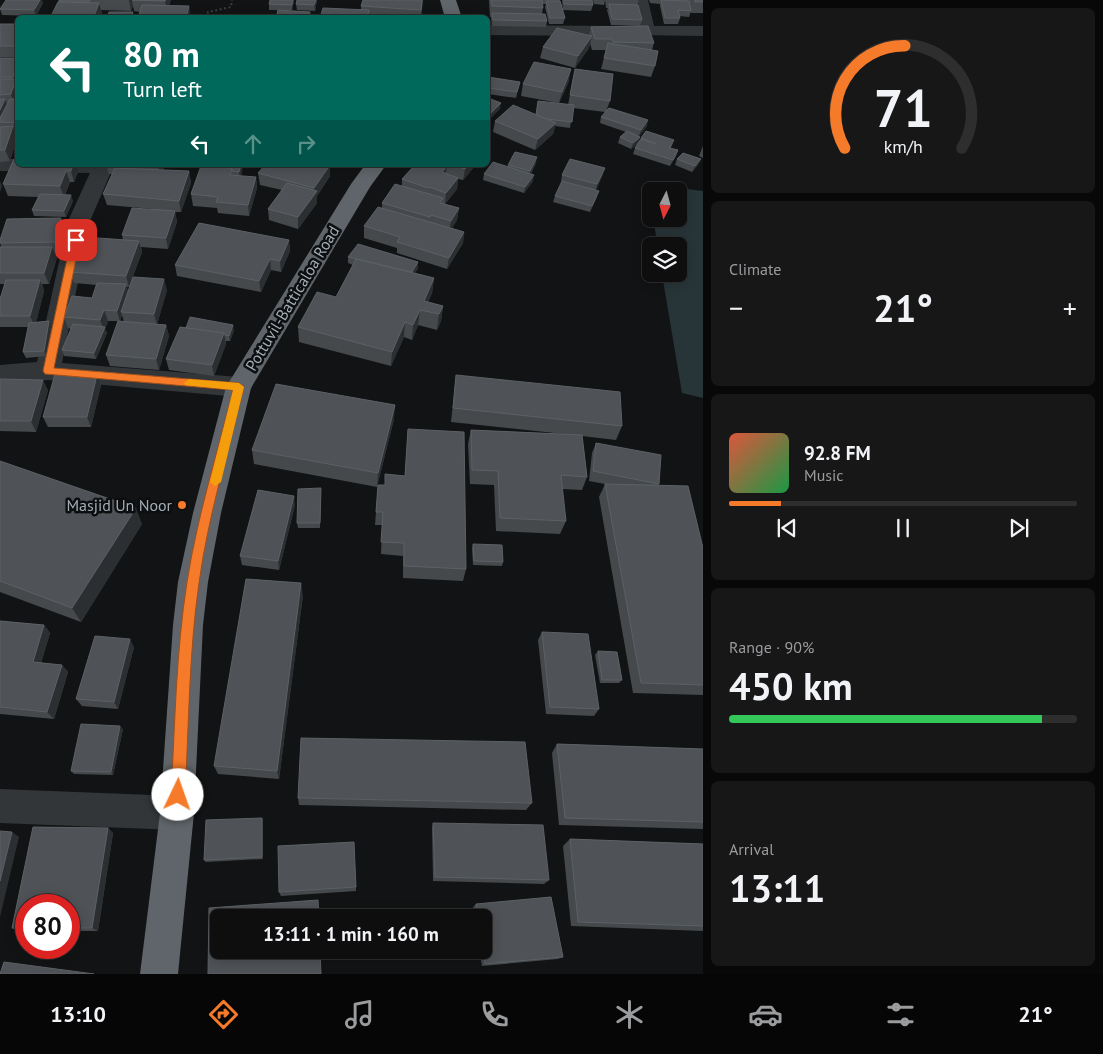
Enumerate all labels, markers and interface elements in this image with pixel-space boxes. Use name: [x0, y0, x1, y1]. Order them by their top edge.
text: 80 m: [123, 31, 200, 77]
icon: left: [40, 35, 105, 100]
text: 71: [874, 74, 932, 141]
text: Turn left: [123, 75, 202, 103]
icon: left: [186, 130, 214, 158]
icon: ahead: [239, 130, 267, 158]
icon: right: [292, 130, 320, 158]
text: km/h: [883, 135, 923, 158]
north arrow: [642, 182, 688, 228]
map controls: [642, 182, 687, 282]
pin: [55, 219, 97, 261]
street label: Pottuvil-Batticaloa Road: [241, 222, 343, 374]
icon: arrive: [62, 226, 90, 254]
button: layers: [642, 237, 687, 282]
text: Climate: [729, 259, 781, 279]
text: 21°: [873, 283, 933, 332]
text: −: [729, 289, 743, 326]
text: +: [1063, 289, 1077, 326]
text: 92.8 FM: [804, 441, 871, 465]
text: Music: [804, 465, 844, 485]
place label: Masjid Un Noor: [66, 495, 173, 515]
marker: Masjid Un Noor: [176, 499, 188, 511]
icon: previous: [773, 514, 801, 542]
icon: pause: [889, 514, 917, 542]
icon: next: [1005, 514, 1033, 542]
text: Range · 90%: [729, 637, 814, 657]
text: 450 km: [729, 661, 853, 710]
position arrow: [151, 768, 203, 820]
text: Arrival: [729, 839, 774, 859]
text: 13:11: [729, 863, 825, 912]
speed limit sign: 80: [15, 894, 80, 959]
text: 13:11 · 1 min · 160 m: [263, 922, 439, 946]
icon: directions: [206, 997, 241, 1032]
icon: music: [342, 997, 377, 1032]
icon: phone: [477, 997, 512, 1032]
icon: climate: [612, 997, 647, 1032]
icon: car: [748, 997, 783, 1032]
icon: filters: [883, 997, 918, 1032]
text: 13:10: [50, 1000, 106, 1028]
text: 21°: [1018, 1000, 1053, 1028]

